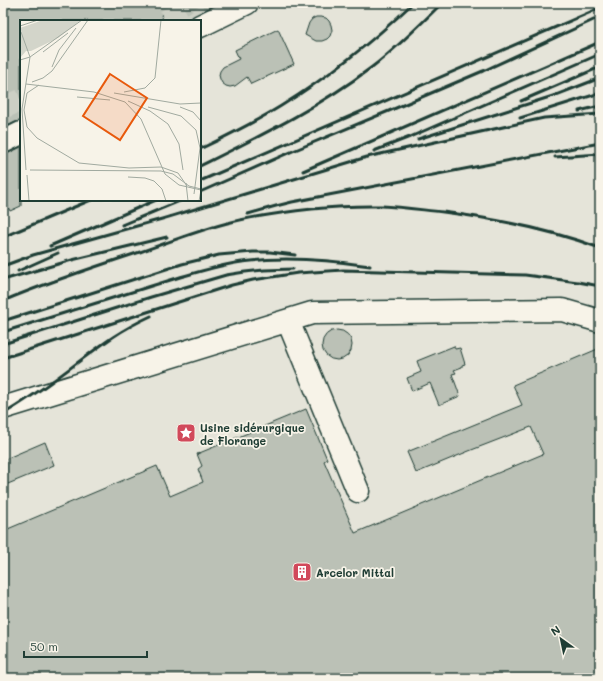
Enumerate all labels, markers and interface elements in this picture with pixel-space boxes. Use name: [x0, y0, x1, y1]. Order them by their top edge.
inset map: [20, 20, 201, 201]
place label: Usine sidérurgique de Florange: [200, 420, 305, 448]
place icon: Usine sidérurgique de Florange: [175, 422, 197, 444]
building icon: Arcelor Mittal: [291, 561, 313, 583]
place label: Arcelor Mittal: [316, 565, 394, 580]
north arrow: [541, 619, 581, 659]
text: N: [548, 622, 563, 639]
scale bar: [24, 633, 147, 659]
text: 50 m: [30, 638, 58, 654]

